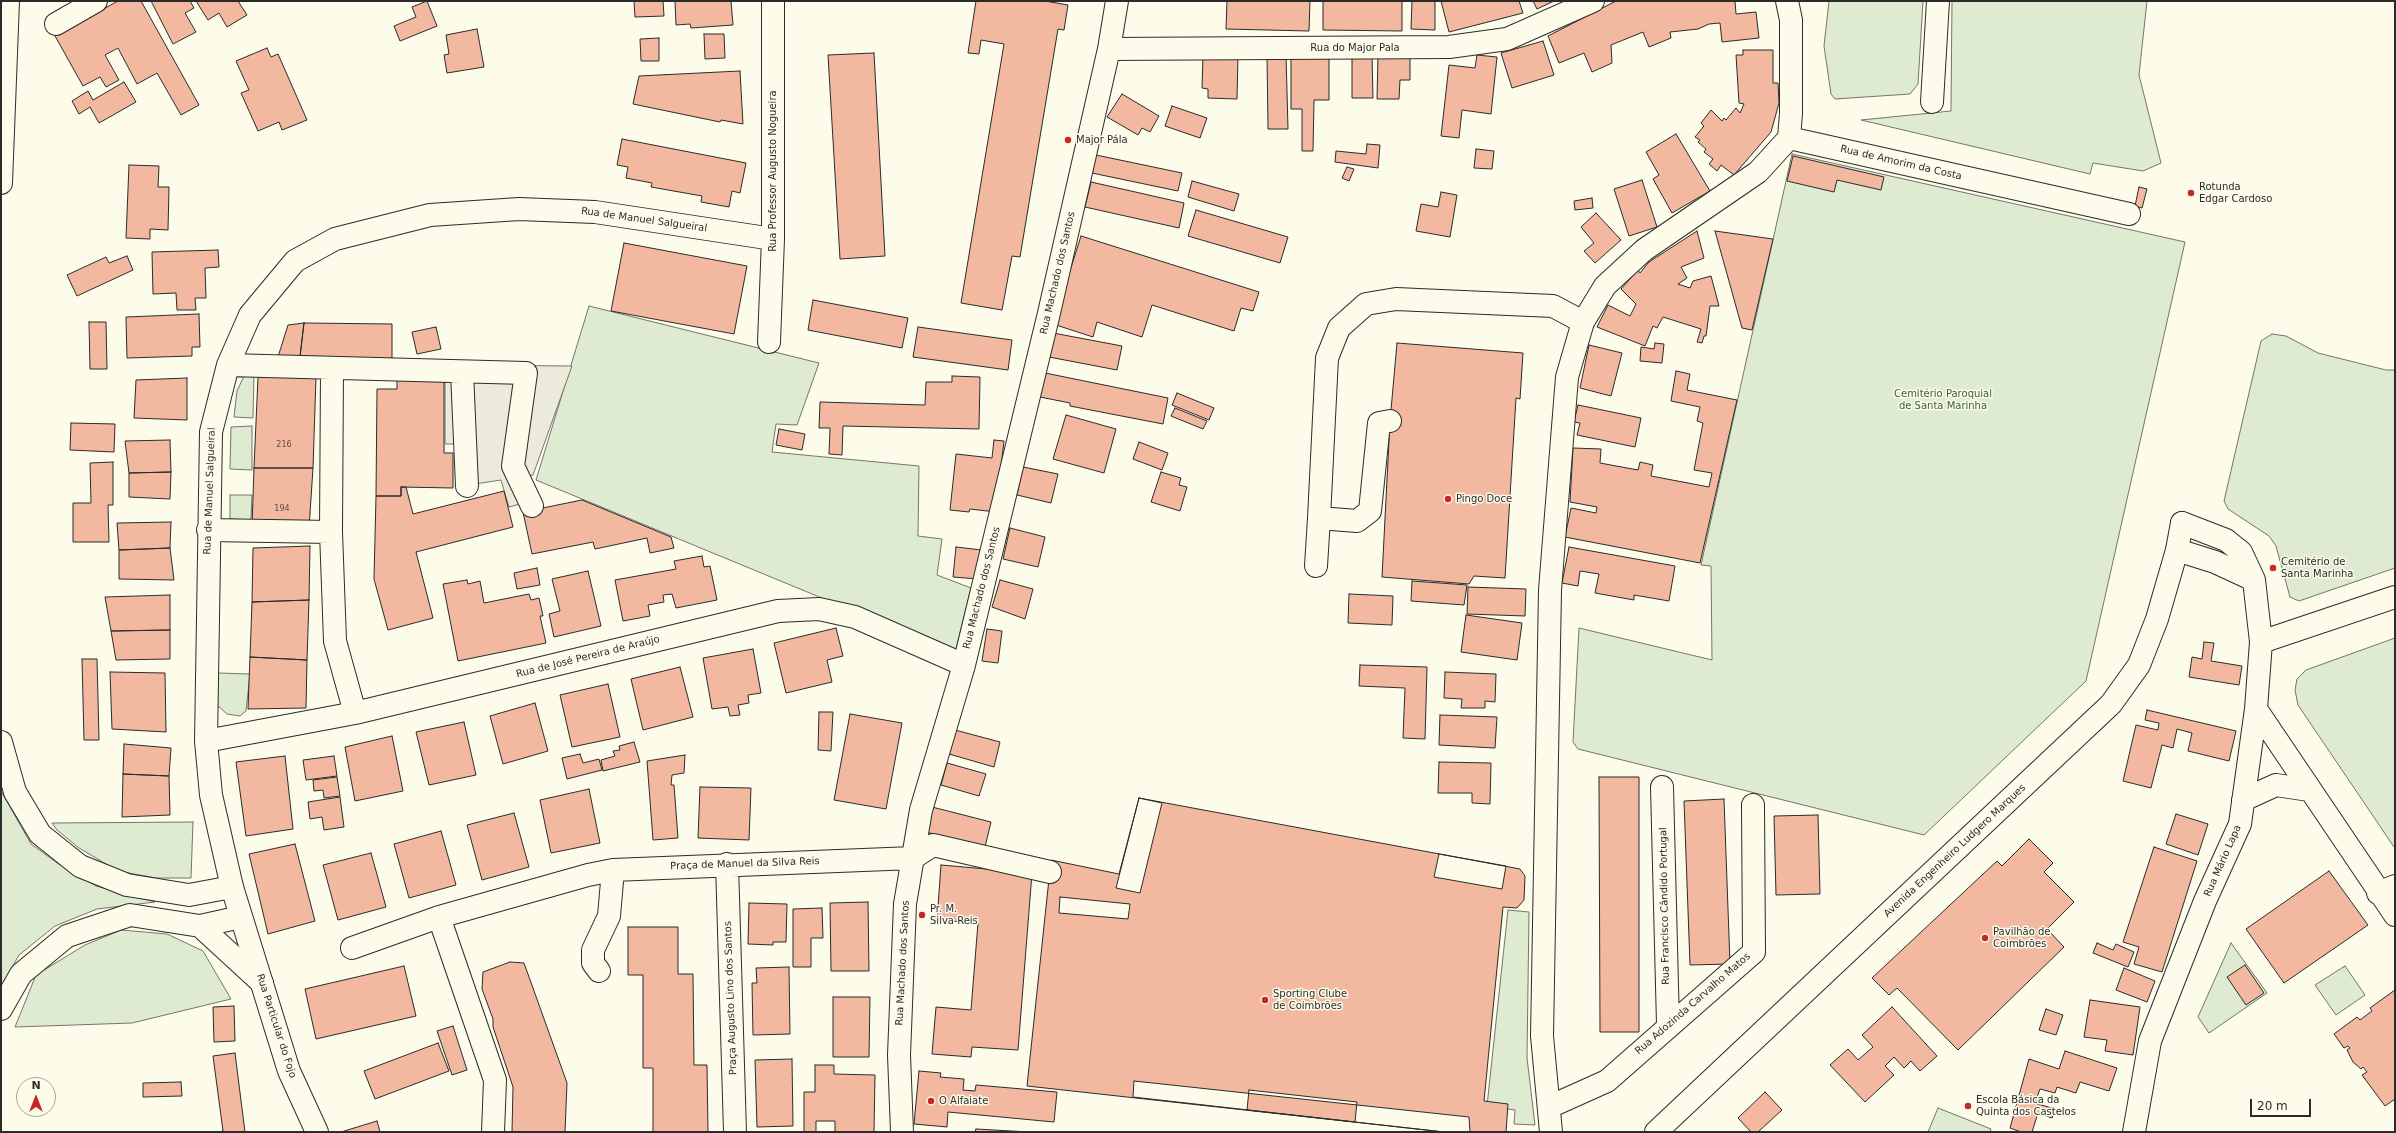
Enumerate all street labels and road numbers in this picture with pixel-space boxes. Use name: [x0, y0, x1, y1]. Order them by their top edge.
street label: Rua do Major Pala: [1310, 42, 1400, 54]
street label: Rua Professor Augusto Nogueira: [767, 90, 779, 252]
street label: Rua de Amorim da Costa: [1839, 143, 1963, 183]
street label: Rua de Manuel Salgueiral: [580, 205, 708, 235]
street label: Rua Machado dos Santos: [1038, 211, 1078, 335]
street label: Rua de Manuel Salgueiral: [202, 427, 218, 555]
street label: Rua Machado dos Santos: [961, 526, 1003, 650]
street label: Rua de José Pereira de Araújo: [515, 633, 661, 681]
street label: Avenida Engenheiro Ludgero Marques: [1882, 782, 2028, 920]
street label: Rua Mário Lapa: [2202, 823, 2244, 899]
street label: Rua Francisco Cândido Portugal: [1658, 827, 1672, 985]
street label: Praça de Manuel da Silva Reis: [670, 855, 820, 873]
street label: Rua Machado dos Santos: [894, 900, 912, 1026]
street label: Praça Augusto Lino dos Santos: [722, 921, 740, 1075]
street label: Rua Adozinda Carvalho Matos: [1633, 951, 1753, 1057]
street label: Rua Particular do Fojo: [253, 972, 299, 1080]

